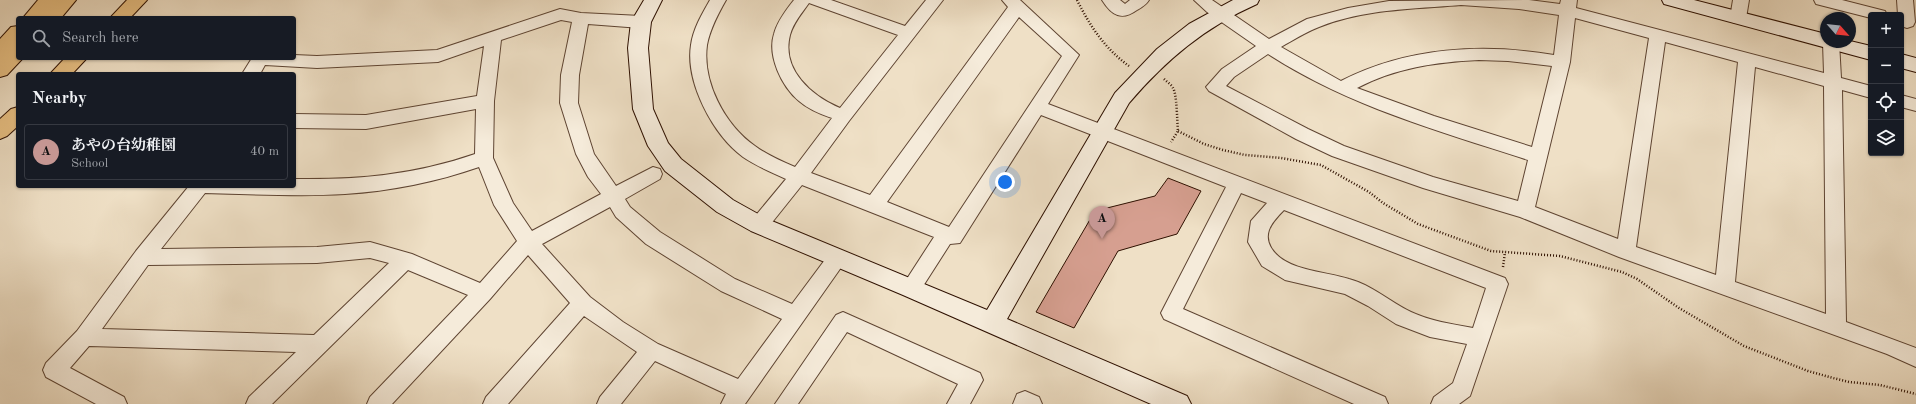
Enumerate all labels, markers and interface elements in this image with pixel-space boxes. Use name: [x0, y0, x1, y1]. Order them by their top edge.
north arrow: [1820, 12, 1856, 48]
map controls: [1868, 12, 1904, 156]
button: +: [1868, 12, 1904, 48]
search box: [16, 16, 296, 60]
icon: search: [30, 27, 52, 49]
text: Search here: [62, 31, 139, 46]
button: −: [1868, 48, 1904, 84]
button: locate: [1868, 84, 1904, 120]
text: Nearby: [32, 90, 87, 107]
button: layers: [1868, 120, 1904, 156]
text: あやの台幼稚園: [71, 139, 176, 154]
text: A: [41, 145, 51, 158]
text: 40 m: [250, 145, 279, 158]
text: School: [71, 157, 108, 170]
your location: [995, 172, 1015, 192]
pin: A: [1089, 206, 1115, 239]

